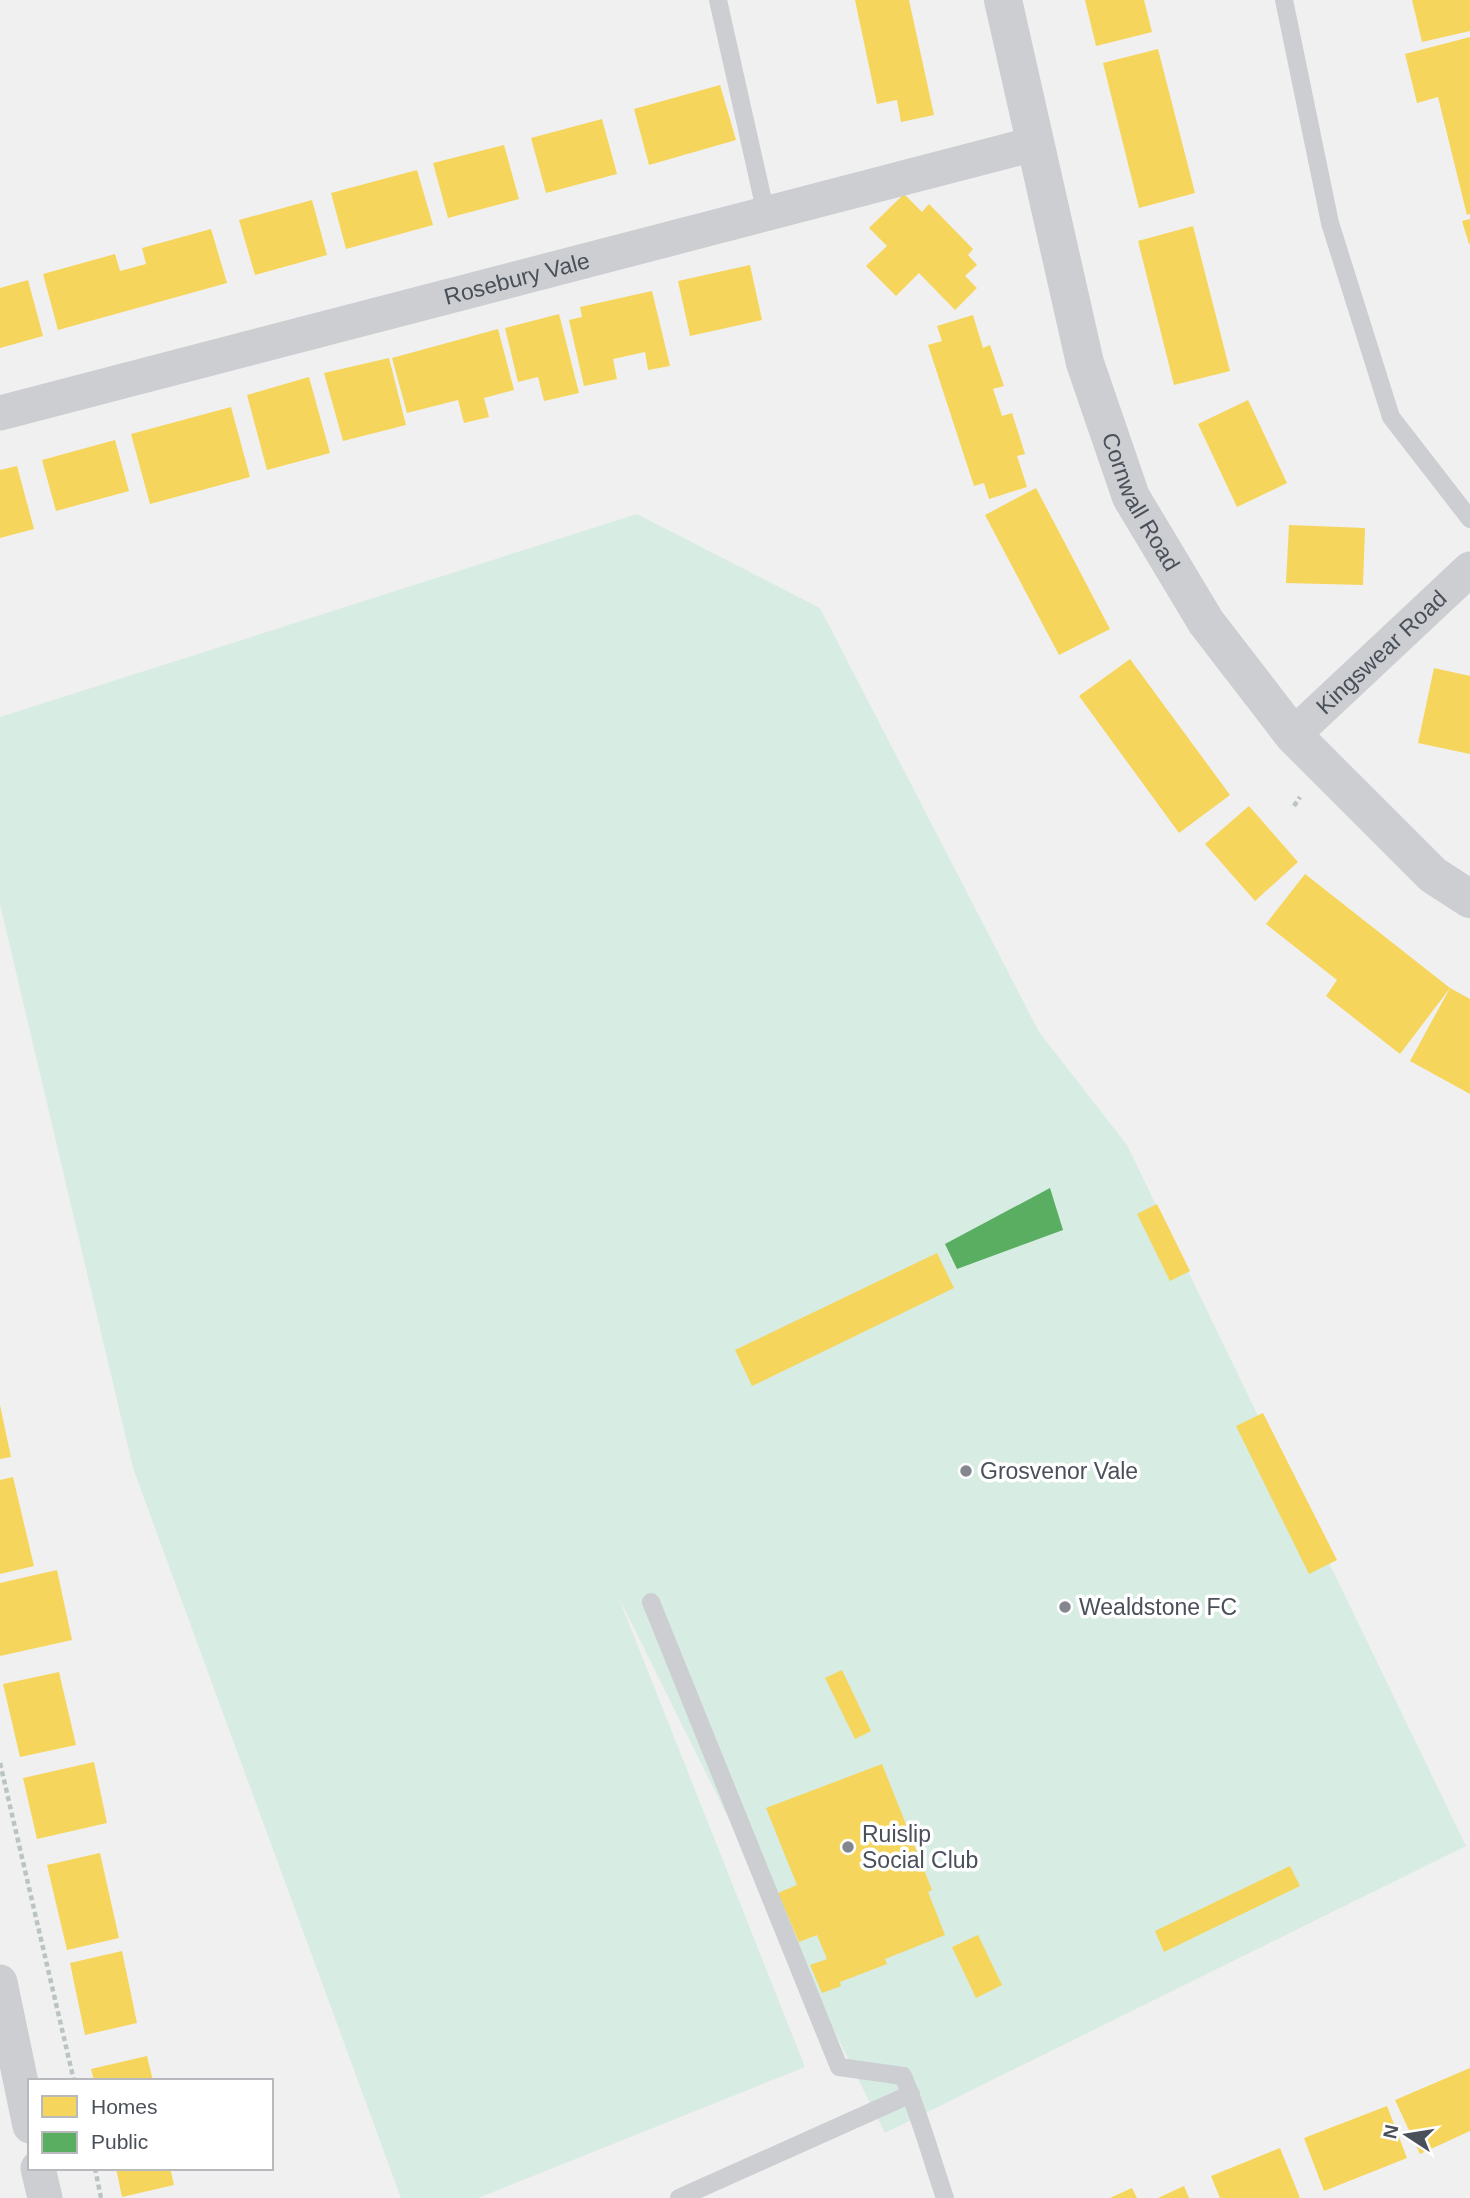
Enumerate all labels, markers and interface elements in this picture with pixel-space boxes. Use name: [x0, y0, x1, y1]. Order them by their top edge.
street label: Rosebury Vale: [441, 247, 592, 310]
street label: Cornwall Road: [1097, 429, 1185, 575]
street label: Kingswear Road: [1311, 585, 1452, 719]
place label: Grosvenor Vale: [980, 1458, 1138, 1484]
marker: Grosvenor Vale: [958, 1463, 974, 1479]
place label: Wealdstone FC: [1079, 1594, 1237, 1620]
marker: Wealdstone FC: [1057, 1599, 1073, 1615]
place label: Ruislip Social Club: [862, 1821, 978, 1873]
marker: Ruislip Social Club: [840, 1839, 856, 1855]
legend: [28, 2079, 273, 2170]
text: Homes: [91, 2095, 158, 2118]
north arrow: [1372, 2100, 1442, 2170]
text: N: [1379, 2123, 1403, 2140]
text: Public: [91, 2130, 148, 2153]

